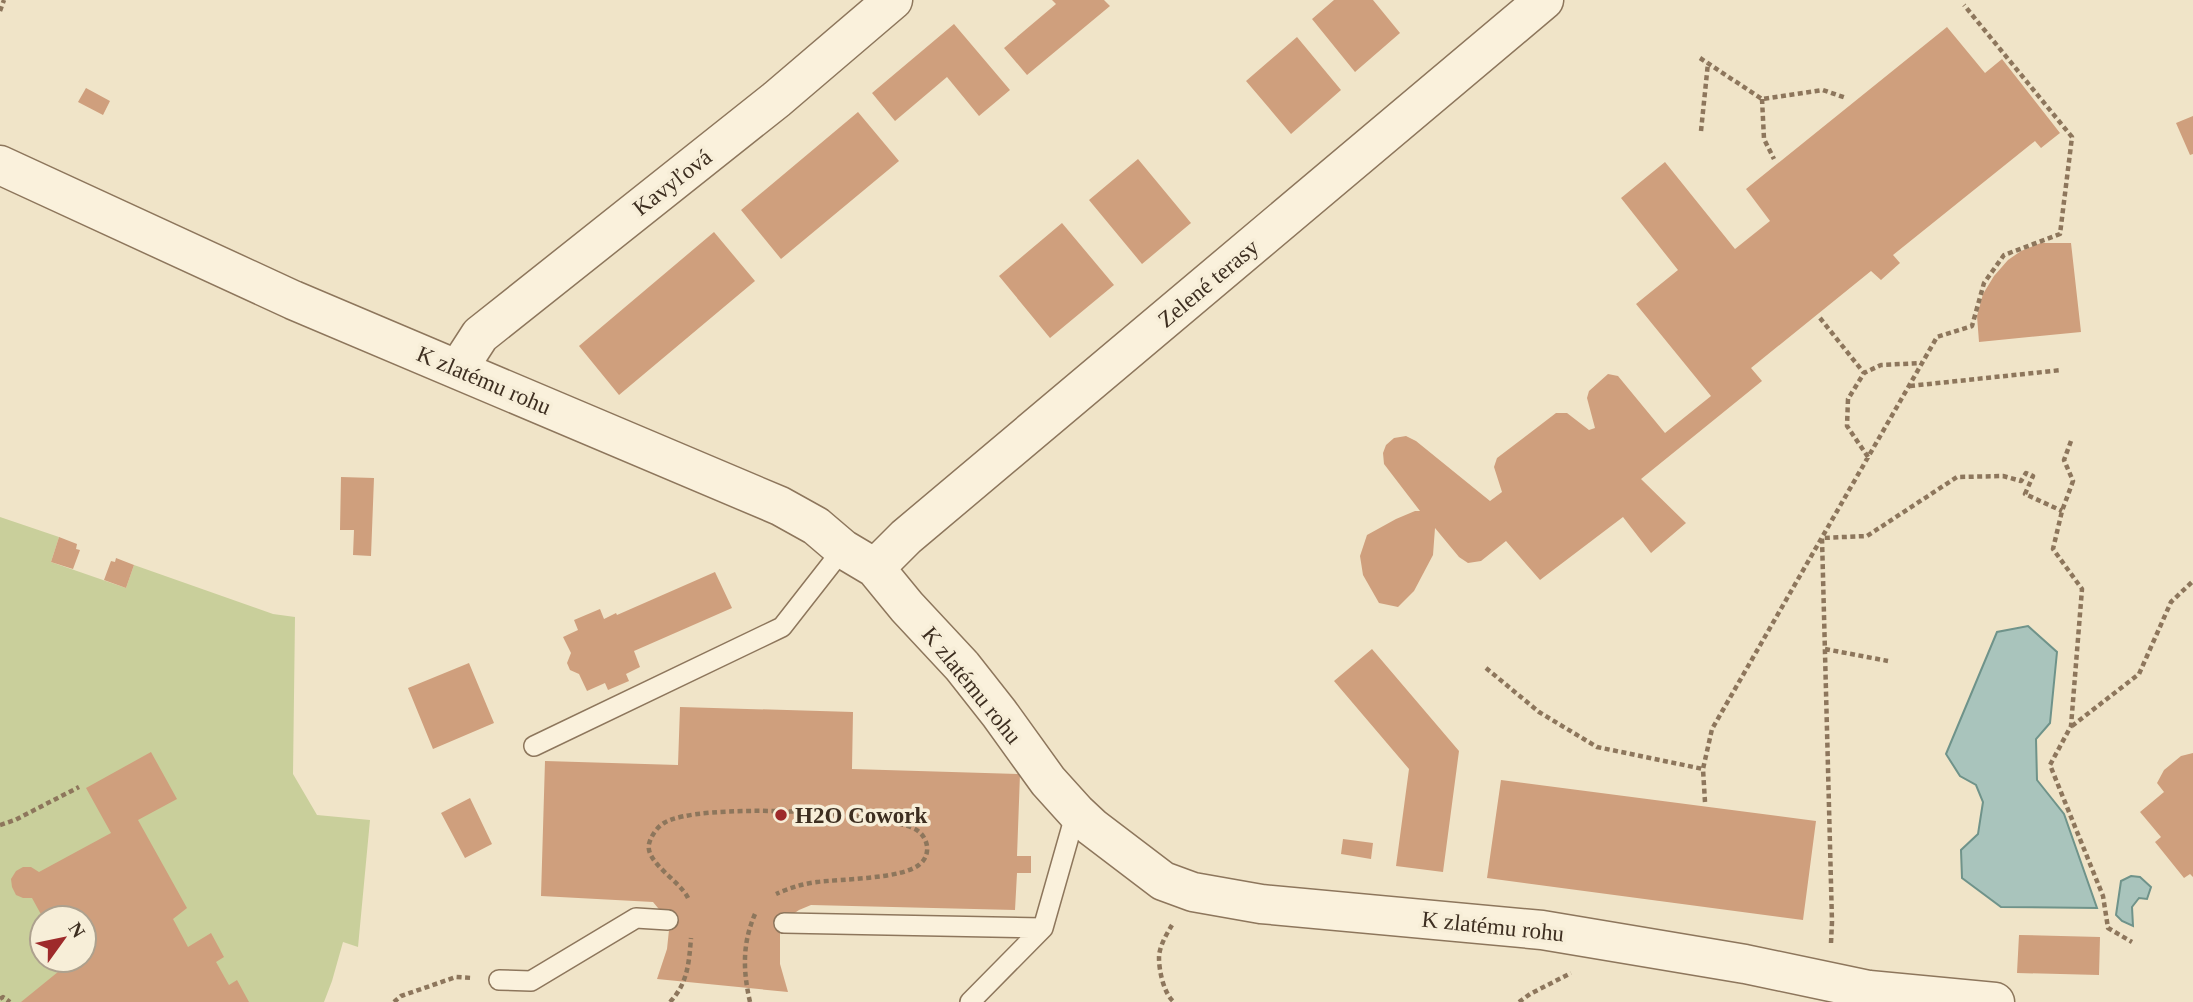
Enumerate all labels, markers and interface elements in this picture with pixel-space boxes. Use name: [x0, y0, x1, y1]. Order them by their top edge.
street label: Kavyľová: [628, 144, 716, 221]
street label: Zelené terasy: [1153, 234, 1264, 333]
street label: K zlatému rohu: [413, 341, 555, 420]
street label: K zlatému rohu: [917, 622, 1027, 749]
place label: H2O Cowork: [795, 803, 927, 828]
marker: H2O Cowork: [773, 807, 789, 823]
north arrow: [28, 904, 98, 974]
street label: K zlatému rohu: [1420, 907, 1566, 946]
text: N: [64, 919, 90, 942]

